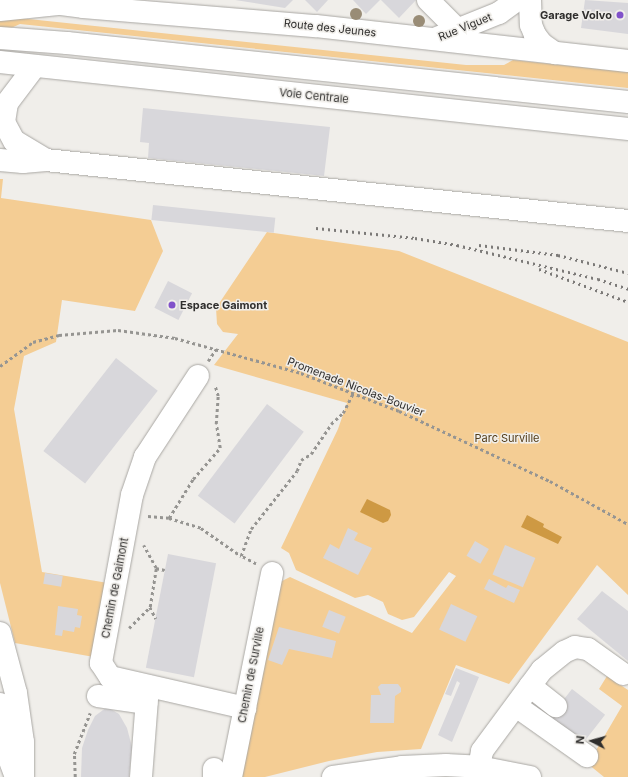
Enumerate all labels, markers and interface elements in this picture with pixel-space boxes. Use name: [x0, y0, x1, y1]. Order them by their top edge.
place label: Garage Volvo: [540, 8, 612, 22]
street label: Rue Viguet: [436, 10, 494, 44]
marker: Garage Volvo: [615, 10, 625, 20]
street label: Route des Jeunes: [283, 17, 377, 39]
street label: Voie Centrale: [279, 86, 349, 106]
place label: Espace Gaimont: [180, 298, 267, 312]
marker: Espace Gaimont: [167, 300, 177, 310]
street label: Promenade Nicolas-Bouvier: [286, 355, 426, 419]
park label: Parc Surville: [474, 431, 540, 445]
street label: Chemin de Gaimont: [99, 536, 131, 640]
street label: Chemin de Surville: [235, 626, 267, 724]
north arrow: [572, 721, 612, 761]
text: N: [573, 735, 587, 745]

